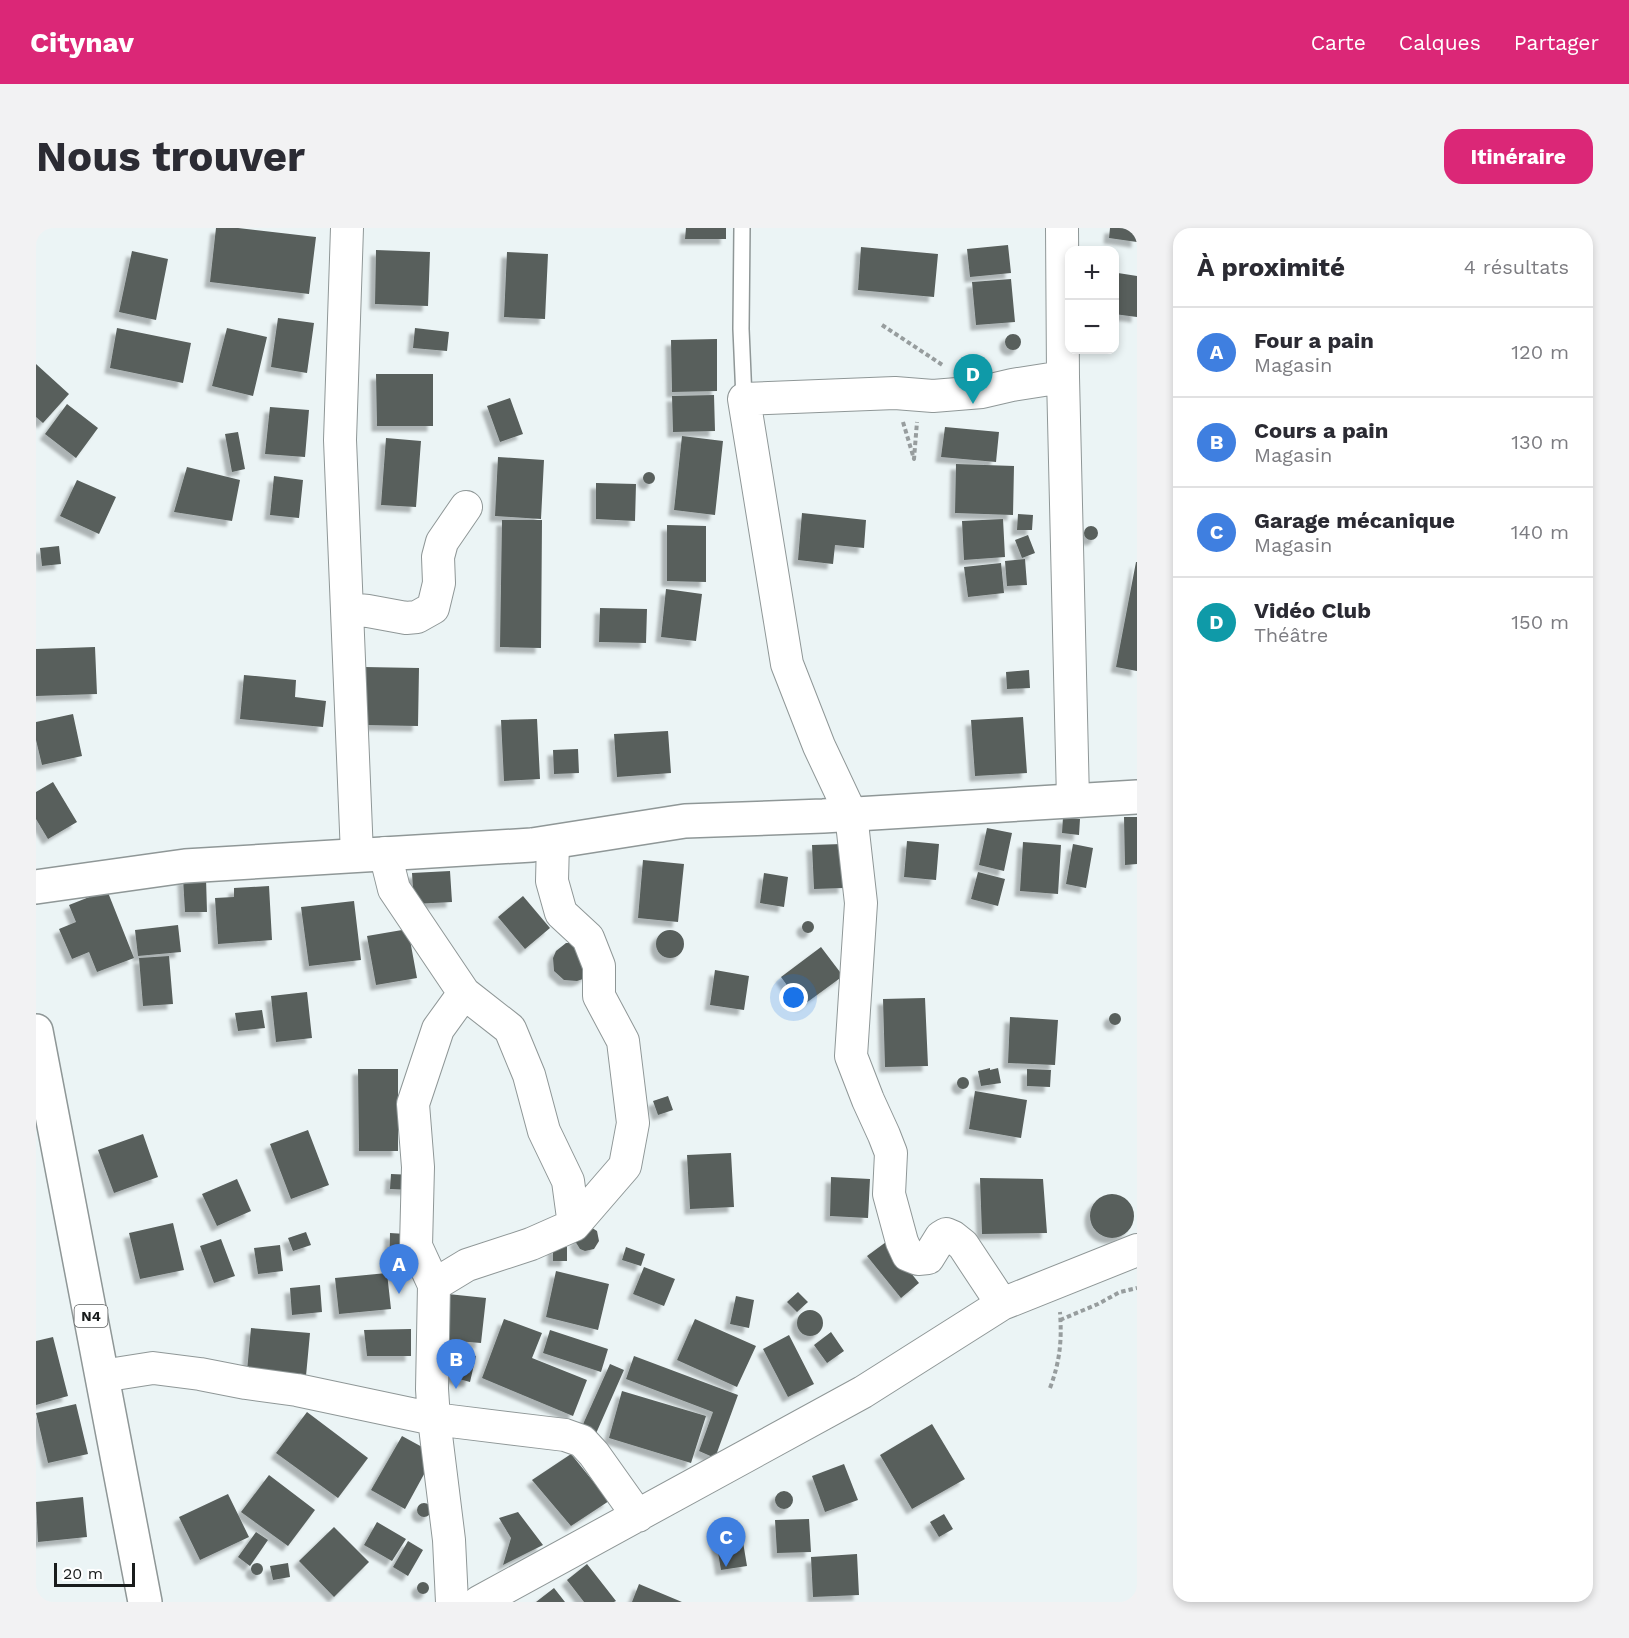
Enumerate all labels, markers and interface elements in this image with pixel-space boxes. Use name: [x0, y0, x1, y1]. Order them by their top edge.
text: Citynav: [30, 26, 134, 59]
text: Carte: [1311, 30, 1366, 55]
text: Calques: [1399, 30, 1481, 55]
text: Partager: [1514, 30, 1599, 55]
button: Itinéraire: [1444, 129, 1593, 184]
text: Nous trouver: [36, 132, 305, 181]
map controls: [1065, 246, 1119, 354]
button: +: [1065, 246, 1119, 300]
text: À proximité: [1197, 252, 1345, 282]
text: 4 résultats: [1464, 255, 1569, 279]
button: −: [1065, 300, 1119, 354]
text: Four a pain: [1254, 328, 1374, 353]
text: A: [1210, 340, 1223, 364]
text: 120 m: [1511, 340, 1569, 364]
text: Magasin: [1254, 353, 1332, 377]
pin: D: [954, 354, 992, 404]
text: Cours a pain: [1254, 418, 1388, 443]
text: B: [1210, 430, 1223, 454]
text: 130 m: [1511, 430, 1569, 454]
text: Magasin: [1254, 443, 1332, 467]
text: Garage mécanique: [1254, 508, 1455, 533]
text: C: [1210, 520, 1223, 544]
text: 140 m: [1511, 520, 1569, 544]
text: Magasin: [1254, 533, 1332, 557]
text: Vidéo Club: [1254, 598, 1371, 623]
text: D: [1209, 610, 1224, 634]
text: 150 m: [1511, 610, 1569, 634]
text: Théâtre: [1254, 623, 1328, 647]
your location: [779, 983, 808, 1012]
pin: A: [380, 1244, 418, 1294]
road number: N4: [74, 1305, 108, 1327]
pin: B: [436, 1340, 476, 1389]
pin: C: [706, 1518, 746, 1567]
scale bar: [54, 1560, 135, 1588]
text: 20 m: [63, 1564, 103, 1583]

